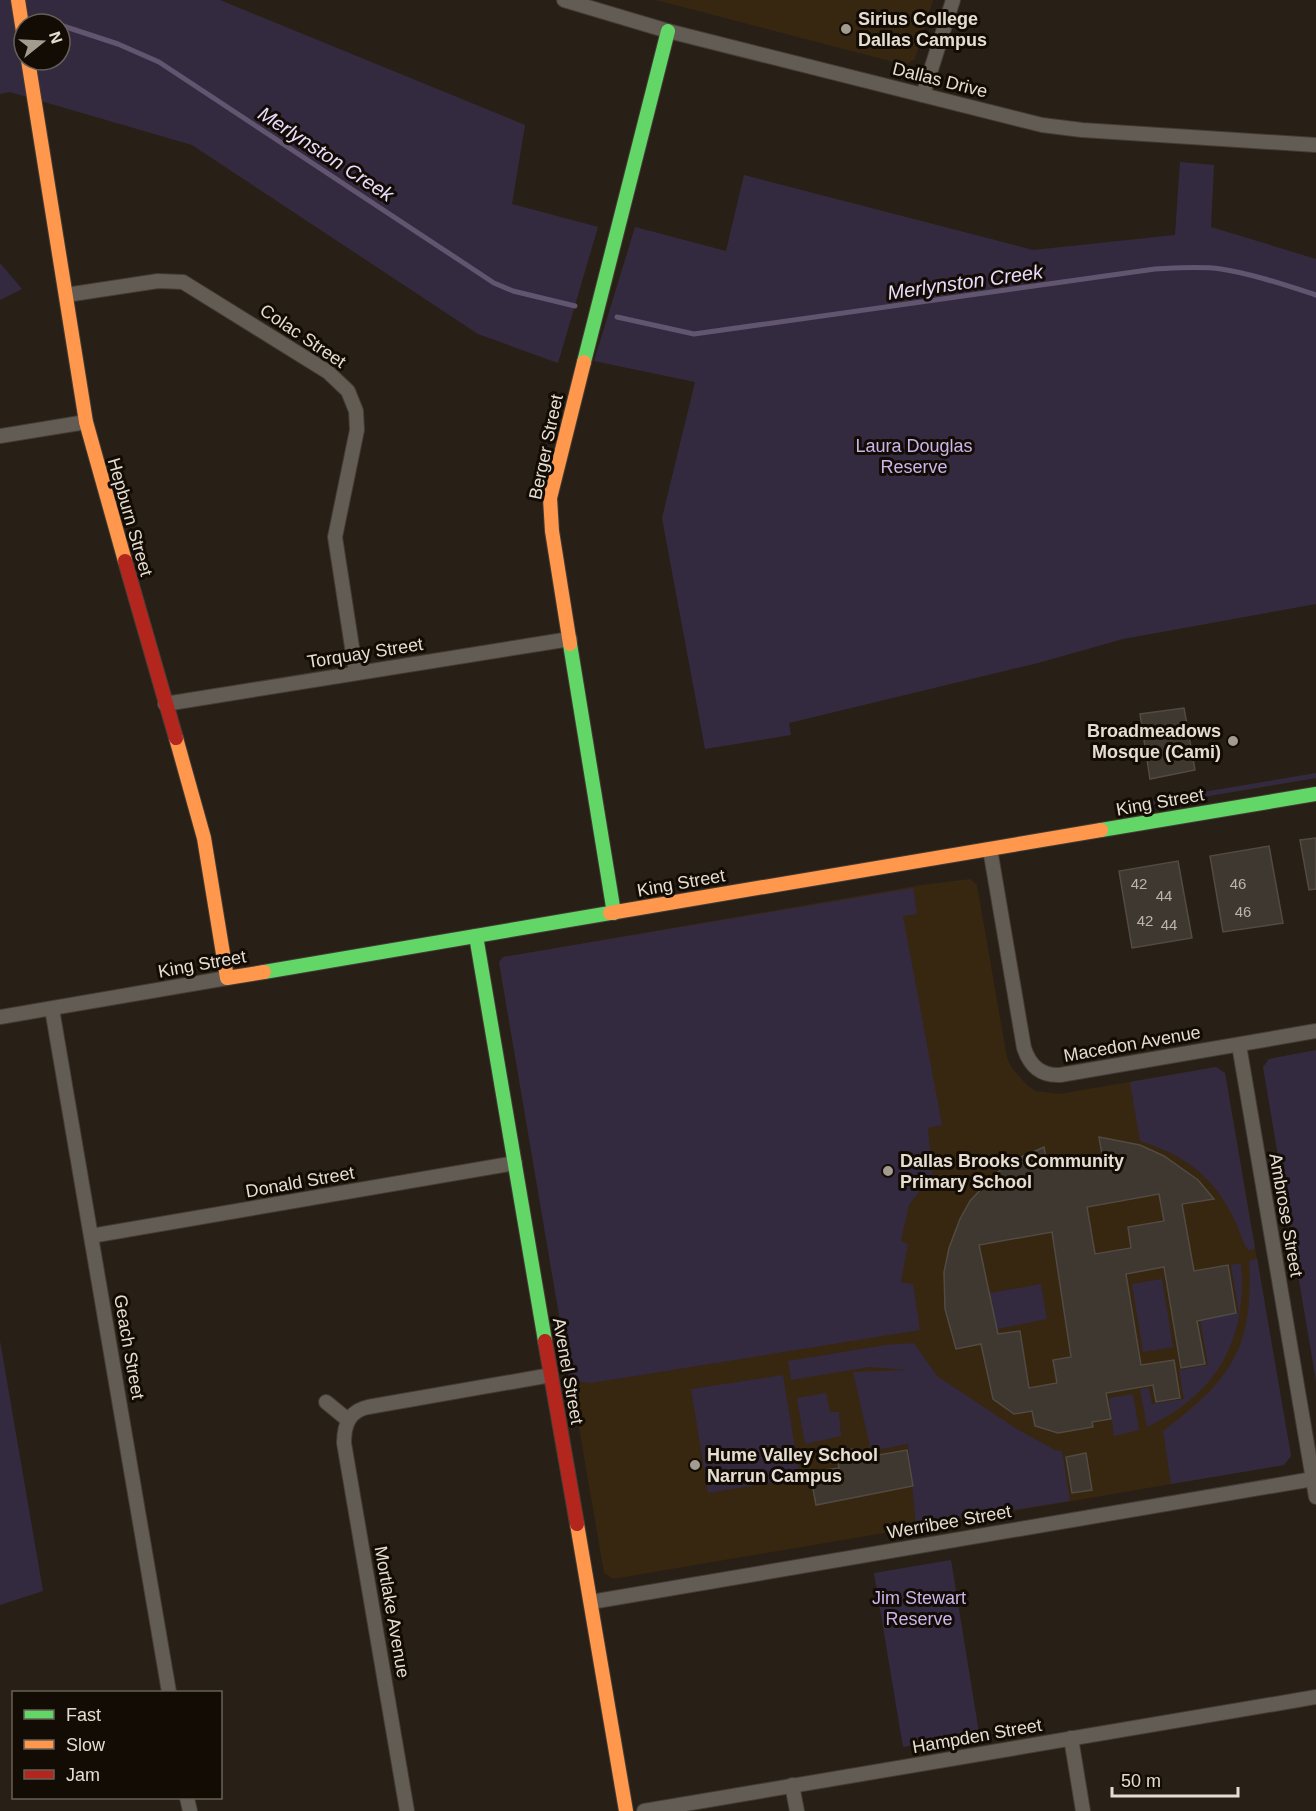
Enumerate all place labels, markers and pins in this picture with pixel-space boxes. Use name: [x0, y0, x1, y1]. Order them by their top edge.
place label: Sirius College Dallas Campus: [858, 9, 987, 50]
marker: Sirius College Dallas Campus: [839, 22, 853, 36]
place label: Broadmeadows Mosque (Cami): [1087, 721, 1221, 762]
marker: Broadmeadows Mosque (Cami): [1226, 734, 1240, 748]
place label: Dallas Brooks Community Primary School: [900, 1151, 1124, 1192]
marker: Dallas Brooks Community Primary School: [881, 1164, 895, 1178]
place label: Hume Valley School Narrun Campus: [707, 1445, 878, 1486]
marker: Hume Valley School Narrun Campus: [688, 1458, 702, 1472]

